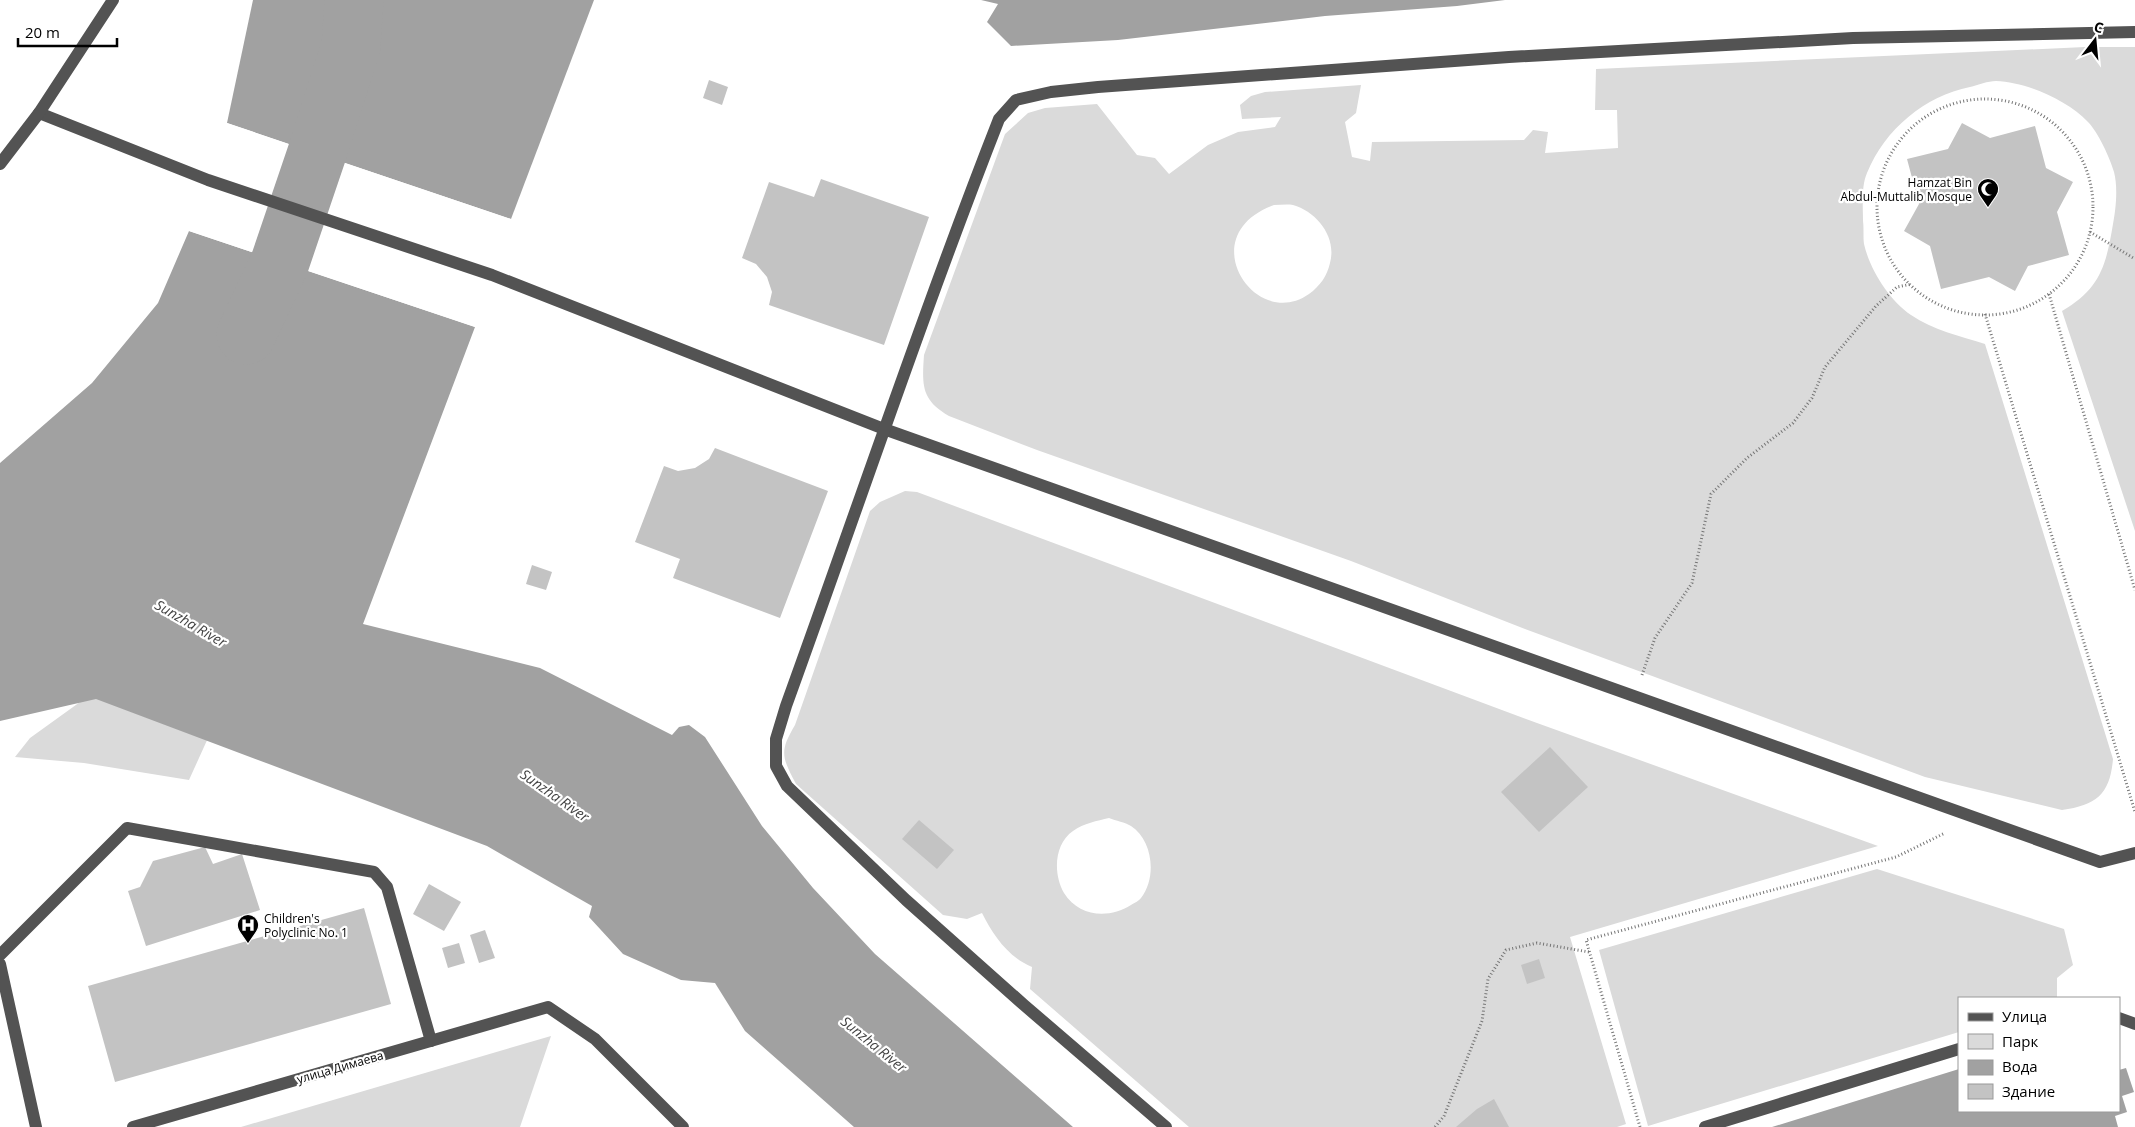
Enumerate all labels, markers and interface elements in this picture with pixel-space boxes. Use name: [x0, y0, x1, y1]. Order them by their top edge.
scale bar: [18, 15, 116, 47]
north arrow: [2070, 15, 2120, 65]
text: С: [2092, 17, 2106, 37]
text: 20 m: [25, 22, 60, 42]
place label: Hamzat Bin Abdul-Muttalib Mosque: [1840, 174, 1972, 205]
mosque icon: Hamzat Bin Abdul-Muttalib Mosque: [1976, 177, 2000, 208]
water label: Sunzha River: [152, 595, 231, 651]
water label: Sunzha River: [517, 764, 593, 826]
place label: Children's Polyclinic No. 1: [264, 910, 348, 941]
hospital icon: Children's Polyclinic No. 1: [236, 913, 260, 944]
legend: [1958, 997, 2120, 1112]
text: Улица: [2002, 1006, 2047, 1026]
water label: Sunzha River: [837, 1012, 911, 1077]
text: Парк: [2002, 1031, 2038, 1051]
street label: улица Димаева: [295, 1047, 385, 1087]
text: Вода: [2002, 1056, 2038, 1076]
text: Здание: [2002, 1081, 2055, 1101]

